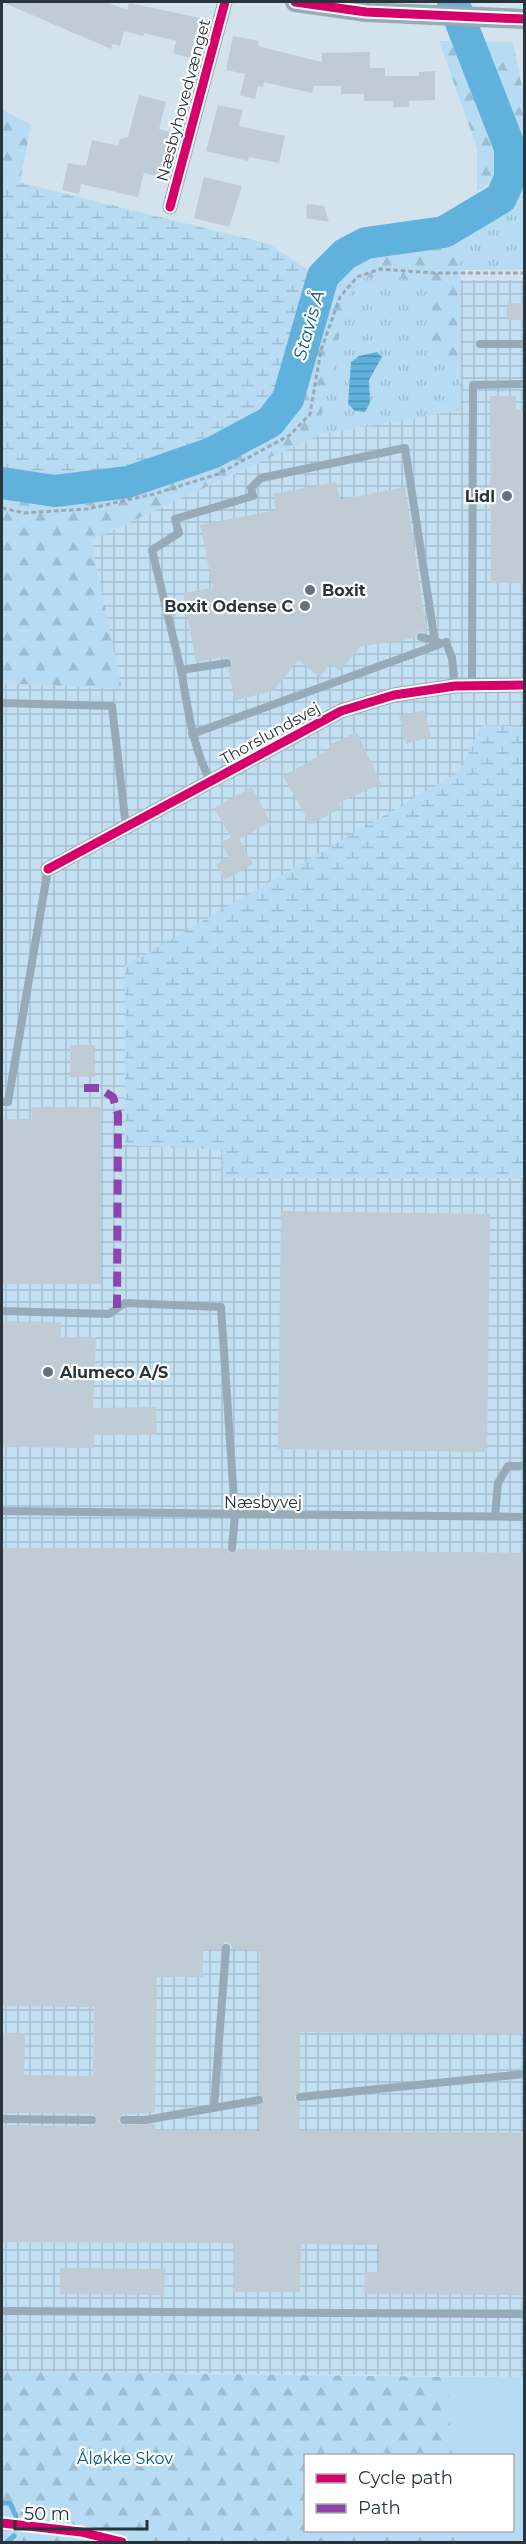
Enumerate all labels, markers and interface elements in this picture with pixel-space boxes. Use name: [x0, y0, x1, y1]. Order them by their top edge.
street label: Næsbyhovedvænget: [153, 16, 214, 183]
water label: Stavis Å: [288, 287, 329, 362]
place label: Lidl: [465, 487, 495, 506]
marker: Lidl: [500, 489, 514, 503]
place label: Boxit: [322, 581, 366, 600]
marker: Boxit: [303, 583, 317, 597]
place label: Boxit Odense C: [164, 597, 293, 616]
marker: Boxit Odense C: [298, 599, 312, 613]
street label: Thorslundsvej: [217, 698, 323, 769]
place label: Alumeco A/S: [59, 1363, 168, 1382]
marker: Alumeco A/S: [41, 1365, 55, 1379]
street label: Næsbyvej: [224, 1493, 302, 1512]
park label: Åløkke Skov: [77, 2448, 173, 2468]
legend: [304, 2454, 514, 2532]
text: Cycle path: [358, 2467, 453, 2489]
scale bar: [15, 2493, 147, 2531]
text: Path: [358, 2497, 401, 2519]
text: 50 m: [24, 2503, 70, 2525]

